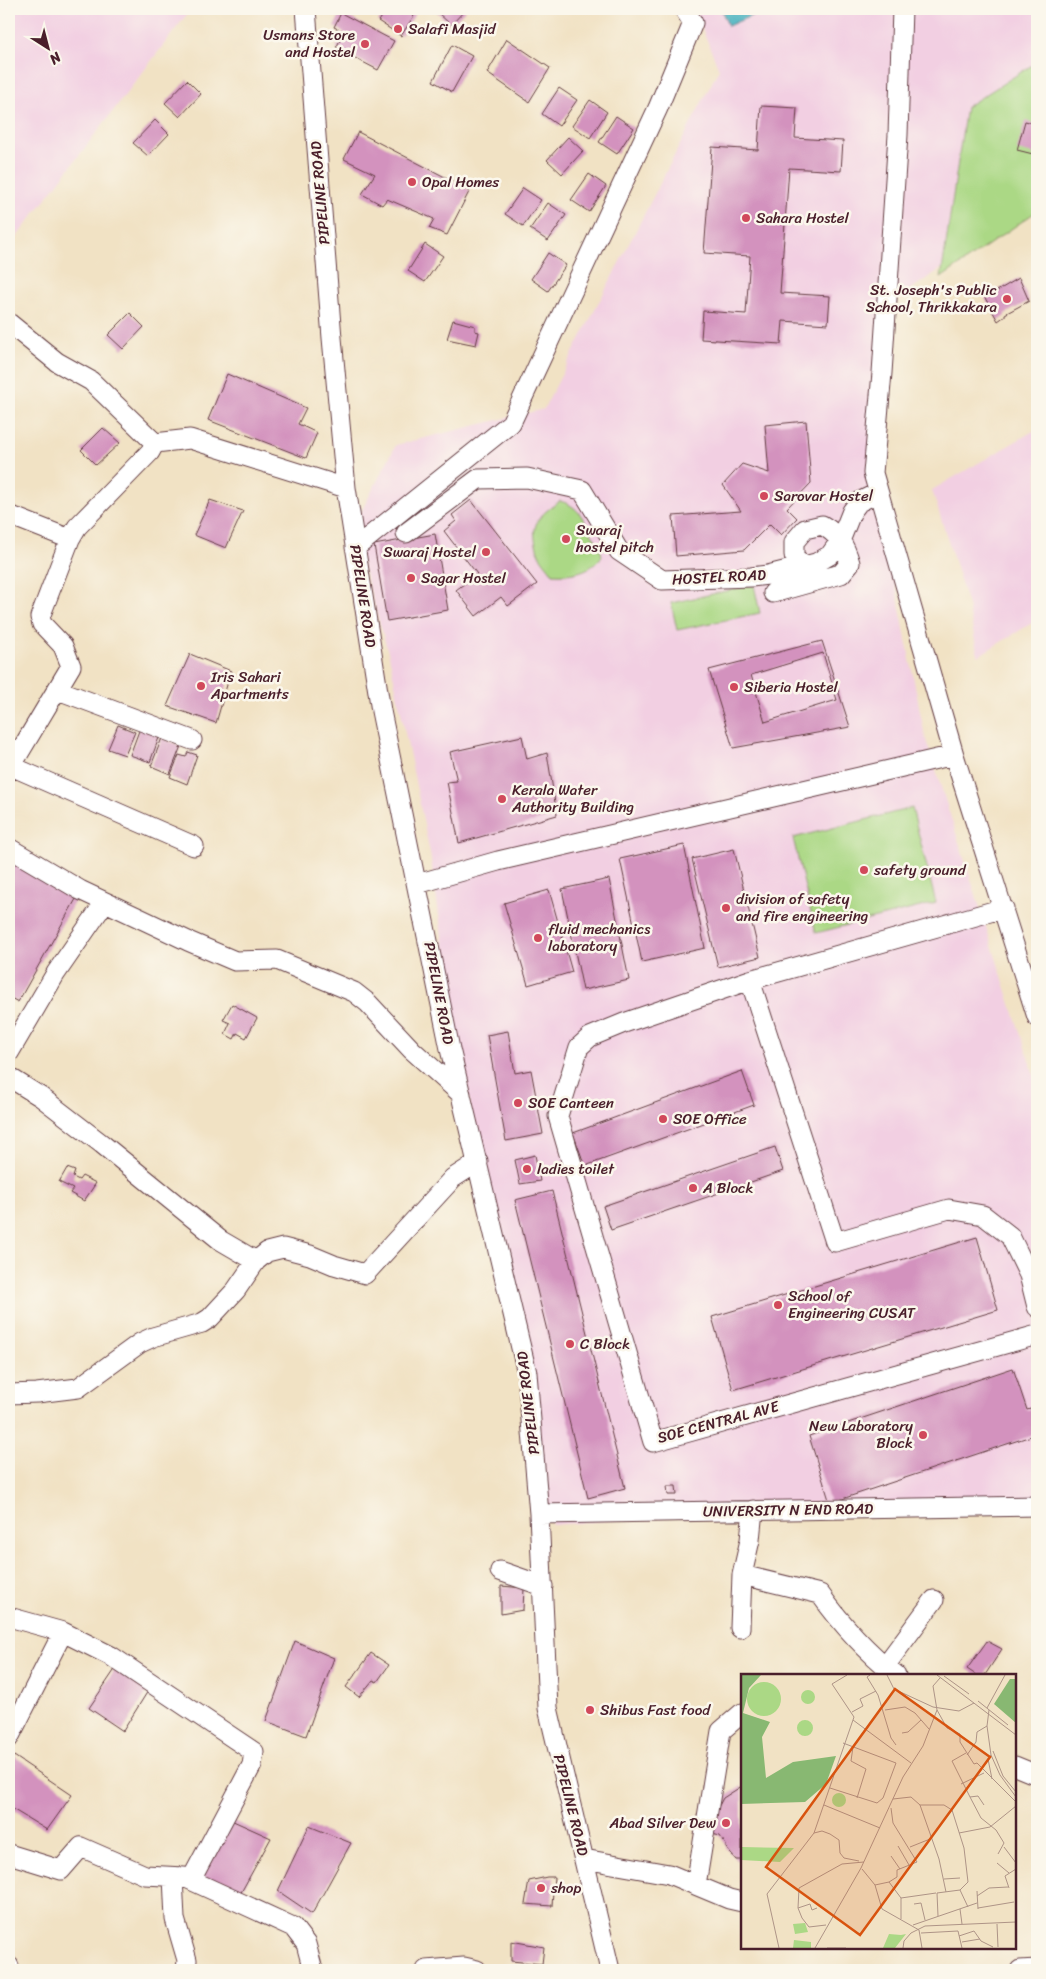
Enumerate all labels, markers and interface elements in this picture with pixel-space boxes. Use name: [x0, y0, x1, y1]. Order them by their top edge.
place label: Salafi Masjid: [408, 16, 497, 42]
north arrow: [22, 22, 72, 72]
place label: Usmans Store and Hostel: [263, 22, 356, 65]
marker: Salafi Masjid: [392, 23, 404, 35]
marker: Usmans Store and Hostel: [359, 38, 371, 50]
text: N: [44, 45, 67, 71]
street label: PIPELINE ROAD: [303, 140, 337, 246]
place label: Opal Homes: [422, 169, 499, 195]
marker: Opal Homes: [406, 176, 418, 188]
place label: Sahara Hostel: [756, 205, 850, 231]
marker: Sahara Hostel: [740, 212, 752, 224]
place label: St. Joseph's Public School, Thrikkakara: [866, 277, 997, 320]
marker: St. Joseph's Public School, Thrikkakara: [1001, 293, 1013, 305]
place label: Sarovar Hostel: [774, 483, 874, 509]
marker: Sarovar Hostel: [758, 490, 770, 502]
place label: Swaraj hostel pitch: [575, 517, 654, 560]
marker: Swaraj hostel pitch: [560, 533, 572, 545]
place label: Swaraj Hostel: [383, 539, 477, 565]
street label: PIPELINE ROAD: [342, 543, 384, 649]
marker: Swaraj Hostel: [480, 546, 492, 558]
street label: HOSTEL ROAD: [671, 562, 767, 592]
place label: Sagar Hostel: [421, 565, 507, 591]
marker: Sagar Hostel: [405, 572, 417, 584]
place label: Iris Sahari Apartments: [210, 664, 289, 707]
place label: Siberia Hostel: [744, 674, 838, 700]
marker: Iris Sahari Apartments: [195, 680, 207, 692]
marker: Siberia Hostel: [728, 681, 740, 693]
place label: Kerala Water Authority Building: [511, 777, 634, 820]
marker: Kerala Water Authority Building: [496, 793, 508, 805]
place label: safety ground: [873, 857, 967, 883]
marker: safety ground: [858, 864, 870, 876]
place label: division of safety and fire engineering: [736, 886, 868, 929]
marker: division of safety and fire engineering: [720, 902, 732, 914]
place label: fluid mechanics laboratory: [548, 916, 651, 959]
marker: fluid mechanics laboratory: [532, 932, 544, 944]
street label: PIPELINE ROAD: [416, 940, 462, 1046]
place label: SOE Canteen: [528, 1090, 614, 1116]
marker: SOE Canteen: [512, 1097, 524, 1109]
place label: SOE Office: [673, 1106, 747, 1132]
marker: SOE Office: [657, 1113, 669, 1125]
place label: ladies toilet: [537, 1156, 615, 1182]
marker: ladies toilet: [521, 1163, 533, 1175]
place label: A Block: [702, 1175, 754, 1201]
marker: A Block: [687, 1182, 699, 1194]
place label: School of Engineering CUSAT: [788, 1283, 917, 1326]
marker: School of Engineering CUSAT: [772, 1299, 784, 1311]
place label: C Block: [580, 1331, 630, 1357]
marker: C Block: [564, 1338, 576, 1350]
street label: PIPELINE ROAD: [509, 1350, 547, 1456]
street label: SOE CENTRAL AVE: [654, 1393, 783, 1451]
place label: New Laboratory Block: [809, 1413, 913, 1456]
marker: New Laboratory Block: [917, 1429, 929, 1441]
street label: UNIVERSITY N END ROAD: [703, 1496, 873, 1524]
inset map: [741, 1674, 1016, 1949]
place label: Shibus Fast food: [600, 1697, 711, 1723]
marker: Shibus Fast food: [584, 1704, 596, 1716]
street label: PIPELINE ROAD: [546, 1751, 596, 1859]
place label: Abad Silver Dew: [608, 1810, 717, 1836]
marker: Abad Silver Dew: [720, 1817, 732, 1829]
place label: shop: [550, 1875, 581, 1901]
marker: shop: [535, 1882, 547, 1894]

